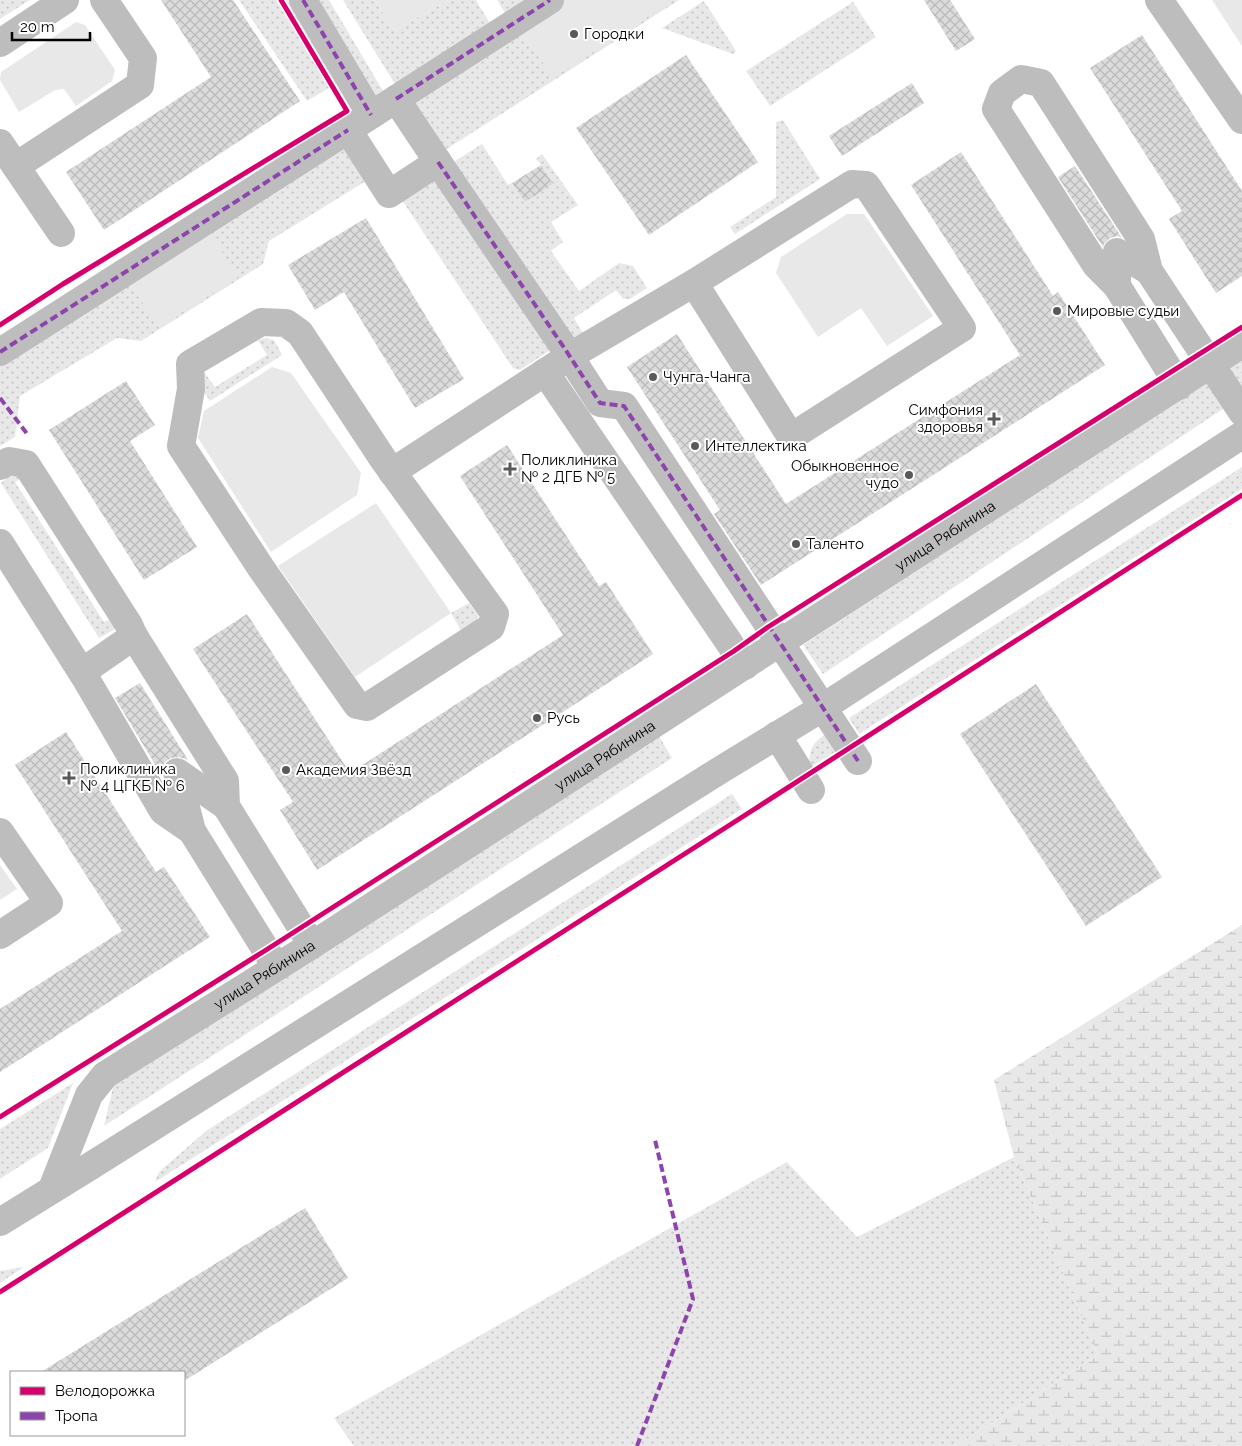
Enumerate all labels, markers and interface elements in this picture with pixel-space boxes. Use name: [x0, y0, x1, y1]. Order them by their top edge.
scale bar: [12, 10, 90, 42]
text: 20 m: [20, 18, 55, 36]
place label: Городки: [584, 25, 644, 43]
marker: Городки: [568, 28, 580, 40]
place label: Мировые судьи: [1067, 302, 1179, 320]
marker: Мировые судьи: [1051, 305, 1063, 317]
place label: Чунга-Чанга: [663, 368, 751, 386]
marker: Чунга-Чанга: [647, 371, 659, 383]
place label: Симфония здоровья: [908, 401, 983, 436]
marker: Симфония здоровья: [987, 412, 1001, 426]
place label: Интеллектика: [705, 437, 807, 455]
marker: Интеллектика: [689, 440, 701, 452]
place label: Поликлиника № 2 ДГБ № 5: [521, 451, 617, 486]
place label: Обыкновенное чудо: [791, 457, 899, 492]
marker: Поликлиника № 2 ДГБ № 5: [503, 462, 517, 476]
marker: Обыкновенное чудо: [903, 469, 915, 481]
street label: улица Рябинина: [892, 497, 999, 575]
place label: Таленто: [806, 535, 864, 553]
marker: Таленто: [790, 538, 802, 550]
place label: Русь: [547, 709, 580, 727]
marker: Русь: [531, 712, 543, 724]
street label: улица Рябинина: [551, 717, 659, 795]
place label: Поликлиника № 4 ЦГКБ № 6: [80, 760, 185, 795]
place label: Академия Звёзд: [296, 761, 411, 779]
marker: Академия Звёзд: [280, 764, 292, 776]
marker: Поликлиника № 4 ЦГКБ № 6: [62, 771, 76, 785]
street label: улица Рябинина: [211, 936, 318, 1013]
legend: [10, 1371, 185, 1436]
text: Велодорожка: [55, 1382, 155, 1400]
text: Тропа: [55, 1407, 98, 1425]

